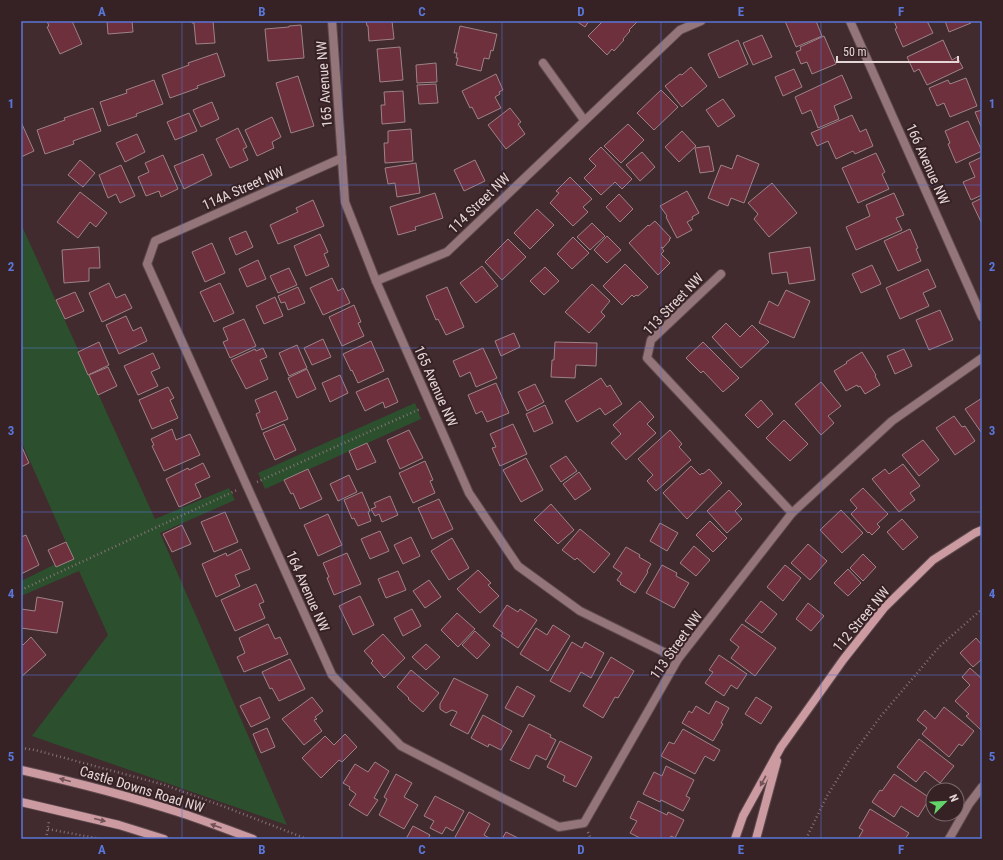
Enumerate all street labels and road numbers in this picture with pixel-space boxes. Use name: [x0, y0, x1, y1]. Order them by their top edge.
street label: 165 Avenue NW: [313, 40, 335, 128]
street label: 166 Avenue NW: [903, 121, 953, 207]
street label: 114A Street NW: [200, 163, 286, 213]
street label: 114 Street NW: [445, 169, 513, 236]
street label: 113 Street NW: [640, 270, 707, 338]
street label: 165 Avenue NW: [411, 343, 461, 429]
street label: 164 Avenue NW: [283, 548, 333, 634]
street label: 112 Street NW: [829, 583, 893, 655]
street label: 113 Street NW: [647, 608, 705, 682]
street label: Castle Downs Road NW: [78, 762, 206, 816]

